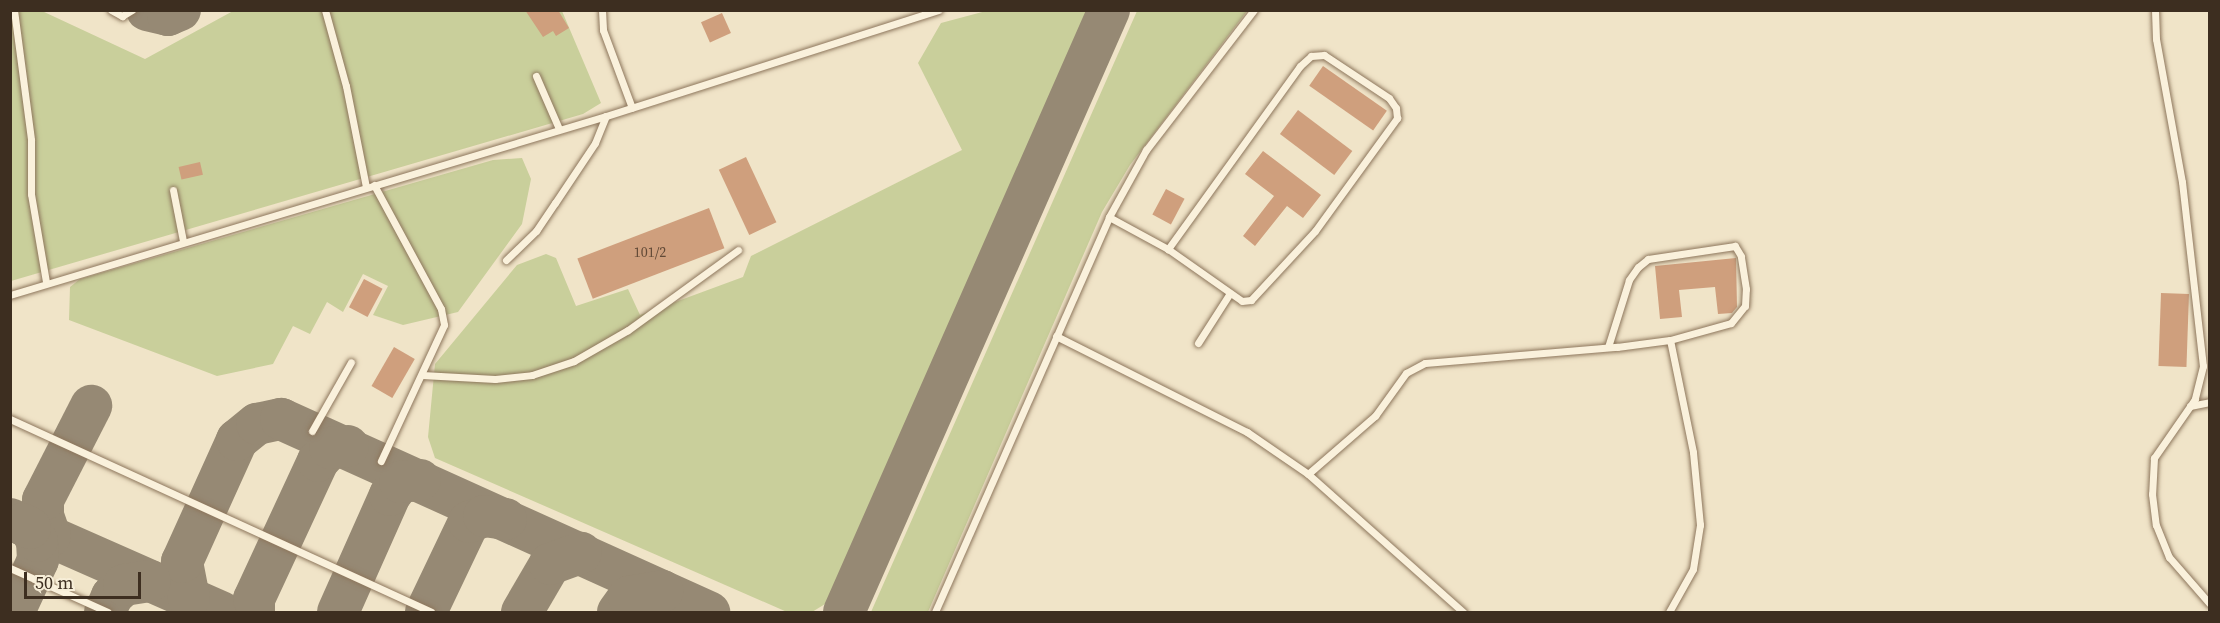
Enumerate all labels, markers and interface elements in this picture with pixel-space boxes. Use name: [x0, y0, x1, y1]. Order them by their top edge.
house number: 101/2: [634, 244, 666, 260]
scale bar: [27, 560, 144, 598]
text: 50 m: [35, 570, 73, 595]

